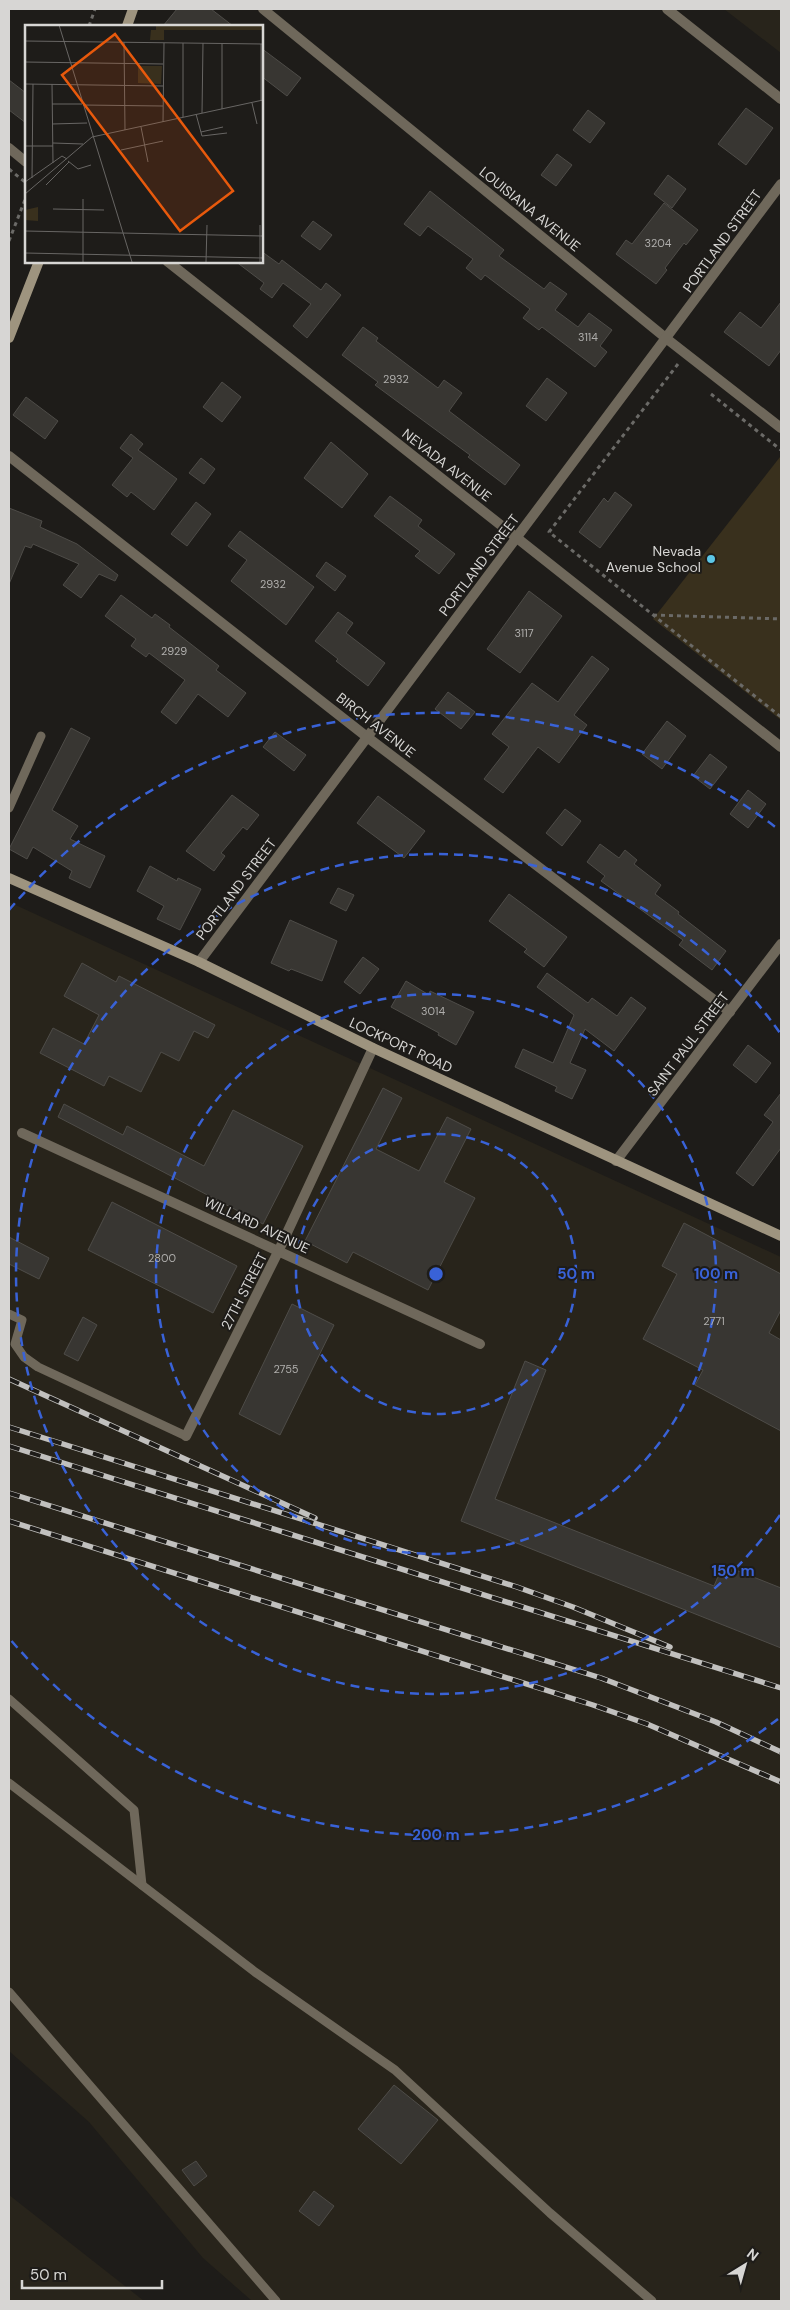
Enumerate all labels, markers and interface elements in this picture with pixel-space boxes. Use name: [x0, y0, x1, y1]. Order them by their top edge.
inset map: [25, 25, 262, 262]
street label: LOUISIANA AVENUE: [476, 163, 584, 255]
street label: PORTLAND STREET: [679, 186, 765, 296]
house number: 3204: [645, 236, 672, 250]
house number: 3114: [578, 330, 598, 344]
house number: 2932: [383, 372, 409, 386]
street label: NEVADA AVENUE: [399, 424, 495, 506]
street label: PORTLAND STREET: [435, 511, 523, 619]
place label: Nevada Avenue School: [606, 542, 701, 576]
marker: Nevada Avenue School: [705, 553, 717, 565]
house number: 2932: [260, 577, 286, 591]
house number: 3117: [514, 626, 534, 640]
house number: 2929: [161, 644, 187, 658]
street label: BIRCH AVENUE: [333, 689, 419, 761]
street label: PORTLAND STREET: [192, 835, 280, 943]
street label: SAINT PAUL STREET: [643, 988, 733, 1100]
house number: 3014: [421, 1004, 445, 1018]
street label: LOCKPORT ROAD: [347, 1013, 455, 1077]
street label: WILLARD AVENUE: [201, 1193, 313, 1257]
street label: 27TH STREET: [217, 1249, 271, 1333]
house number: 2800: [148, 1251, 176, 1265]
text: 50 m: [557, 1264, 595, 1284]
text: 100 m: [694, 1264, 738, 1284]
centre of rings: [427, 1265, 445, 1283]
house number: 2771: [703, 1314, 725, 1328]
house number: 2755: [273, 1362, 299, 1376]
text: 150 m: [712, 1561, 755, 1581]
text: 200 m: [412, 1825, 460, 1845]
north arrow: [720, 2240, 770, 2290]
text: N: [743, 2244, 762, 2265]
scale bar: [22, 2258, 162, 2290]
text: 50 m: [30, 2265, 67, 2285]

